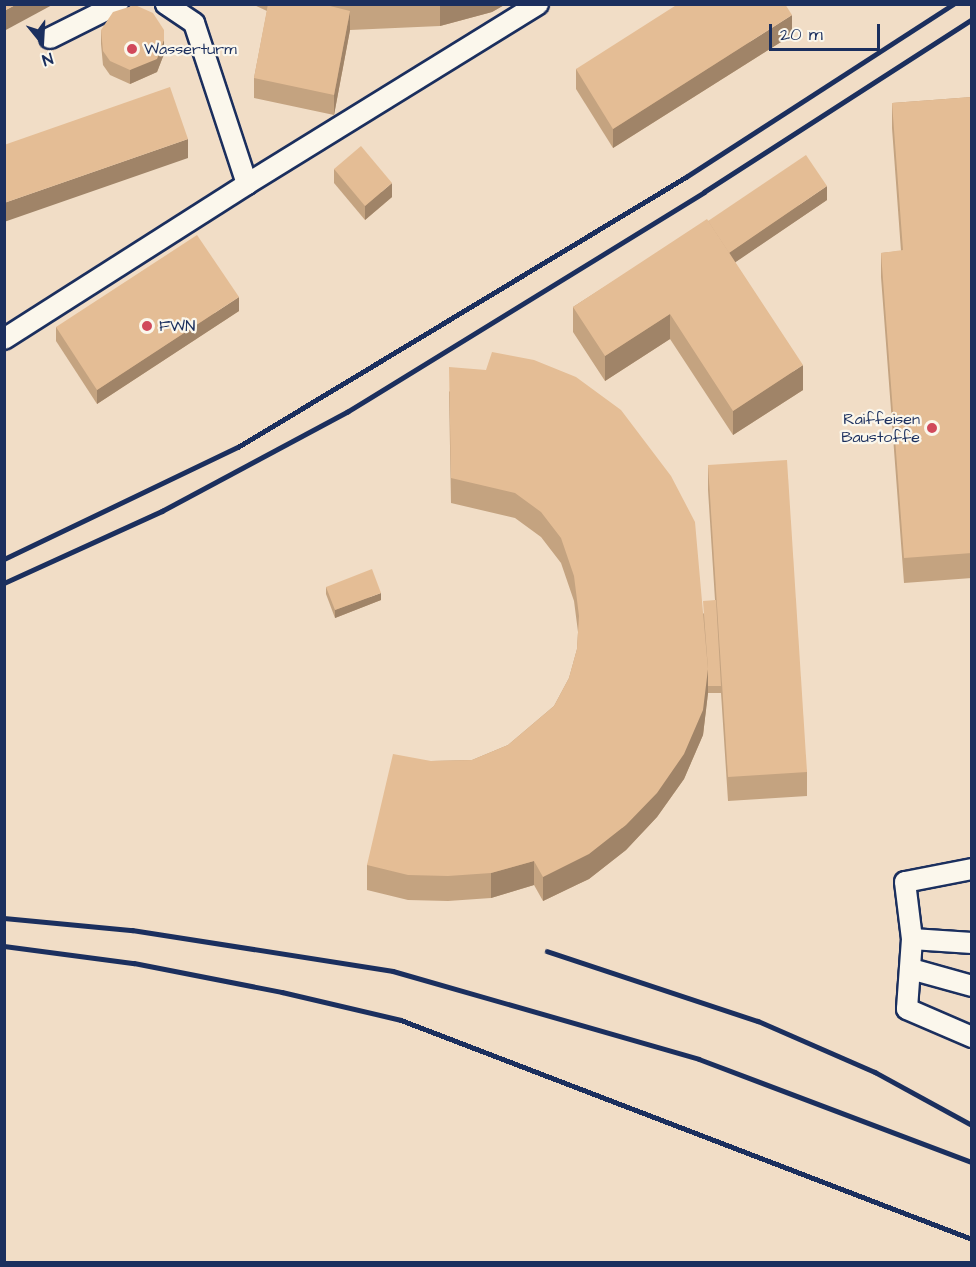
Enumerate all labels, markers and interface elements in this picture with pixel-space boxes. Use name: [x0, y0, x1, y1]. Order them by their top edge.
north arrow: [12, 12, 72, 72]
scale bar: [772, 12, 883, 50]
text: 20 m: [780, 22, 823, 47]
place label: Wasserturm: [144, 39, 237, 59]
marker: Wasserturm: [125, 42, 139, 56]
text: N: [39, 47, 56, 71]
place label: FWN: [159, 316, 195, 336]
marker: FWN: [140, 319, 154, 333]
place label: Raiffeisen Baustoffe: [841, 409, 920, 447]
marker: Raiffeisen Baustoffe: [925, 421, 939, 435]

